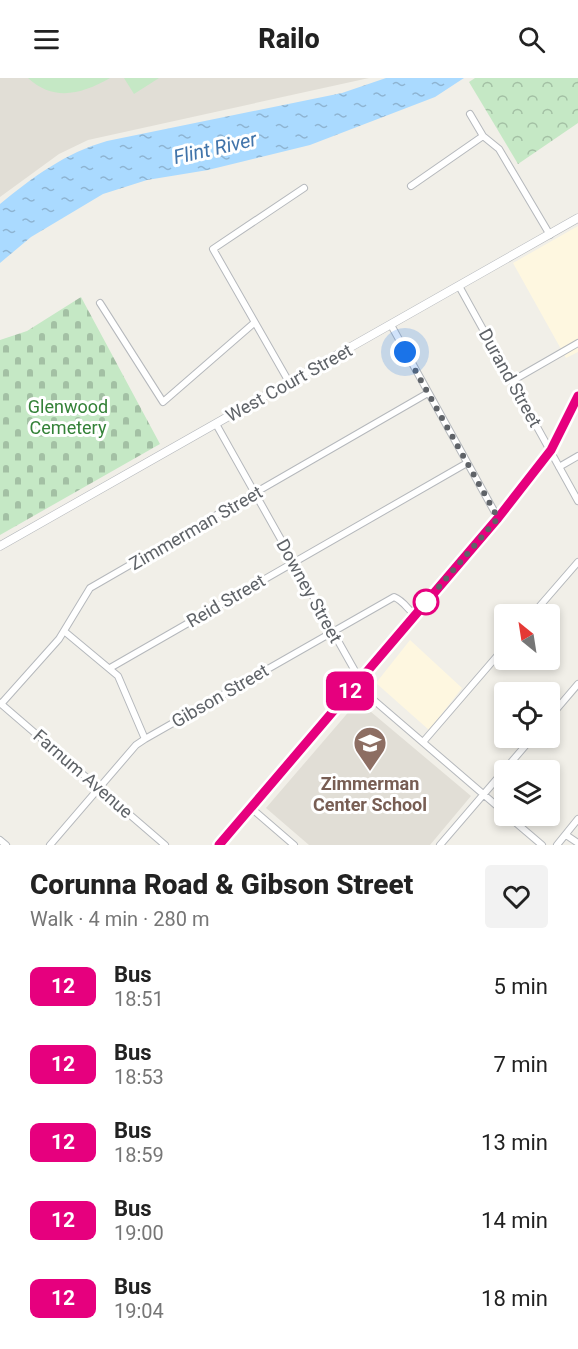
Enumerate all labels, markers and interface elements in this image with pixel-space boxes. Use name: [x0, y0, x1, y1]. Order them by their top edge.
icon: menu: [30, 23, 63, 56]
text: Railo: [258, 23, 320, 55]
icon: search: [515, 23, 548, 56]
water label: Flint River: [171, 126, 260, 169]
street label: Durand Street: [475, 325, 546, 431]
your location: [390, 337, 420, 367]
street label: West Court Street: [222, 339, 356, 426]
park label: Glenwood Cemetery: [28, 396, 108, 438]
street label: Zimmerman Street: [126, 481, 266, 574]
street label: Downey Street: [272, 535, 347, 646]
street label: Reid Street: [183, 570, 269, 631]
unlabelled marker: [413, 589, 439, 615]
north arrow: [494, 604, 560, 670]
map controls: [494, 604, 560, 826]
street label: Gibson Street: [168, 659, 272, 732]
line badge: 12: [323, 672, 377, 710]
text: 12: [338, 679, 362, 703]
button: locate: [494, 682, 560, 748]
street label: Farnum Avenue: [29, 725, 137, 822]
school or university icon: Zimmerman Center School: [352, 725, 388, 772]
button: layers: [494, 760, 560, 826]
place label: Zimmerman Center School: [313, 773, 427, 815]
button: heart: [485, 865, 548, 928]
text: Corunna Road & Gibson Street: [30, 868, 413, 901]
text: Walk · 4 min · 280 m: [30, 907, 209, 931]
text: Bus: [114, 962, 152, 987]
text: 12: [51, 974, 75, 998]
text: 5 min: [493, 974, 548, 999]
text: 18:51: [114, 987, 164, 1011]
text: Bus: [114, 1040, 152, 1065]
text: 12: [51, 1052, 75, 1076]
text: 7 min: [493, 1052, 548, 1077]
text: 18:53: [114, 1065, 164, 1089]
text: Bus: [114, 1118, 152, 1143]
text: 12: [51, 1130, 75, 1154]
text: 13 min: [481, 1130, 548, 1155]
text: 18:59: [114, 1143, 164, 1167]
text: Bus: [114, 1196, 152, 1221]
text: 12: [51, 1208, 75, 1232]
text: 14 min: [481, 1208, 548, 1233]
text: 19:00: [114, 1221, 164, 1245]
text: Bus: [114, 1274, 152, 1299]
text: 12: [51, 1286, 75, 1310]
text: 18 min: [481, 1286, 548, 1311]
text: 19:04: [114, 1299, 164, 1323]

